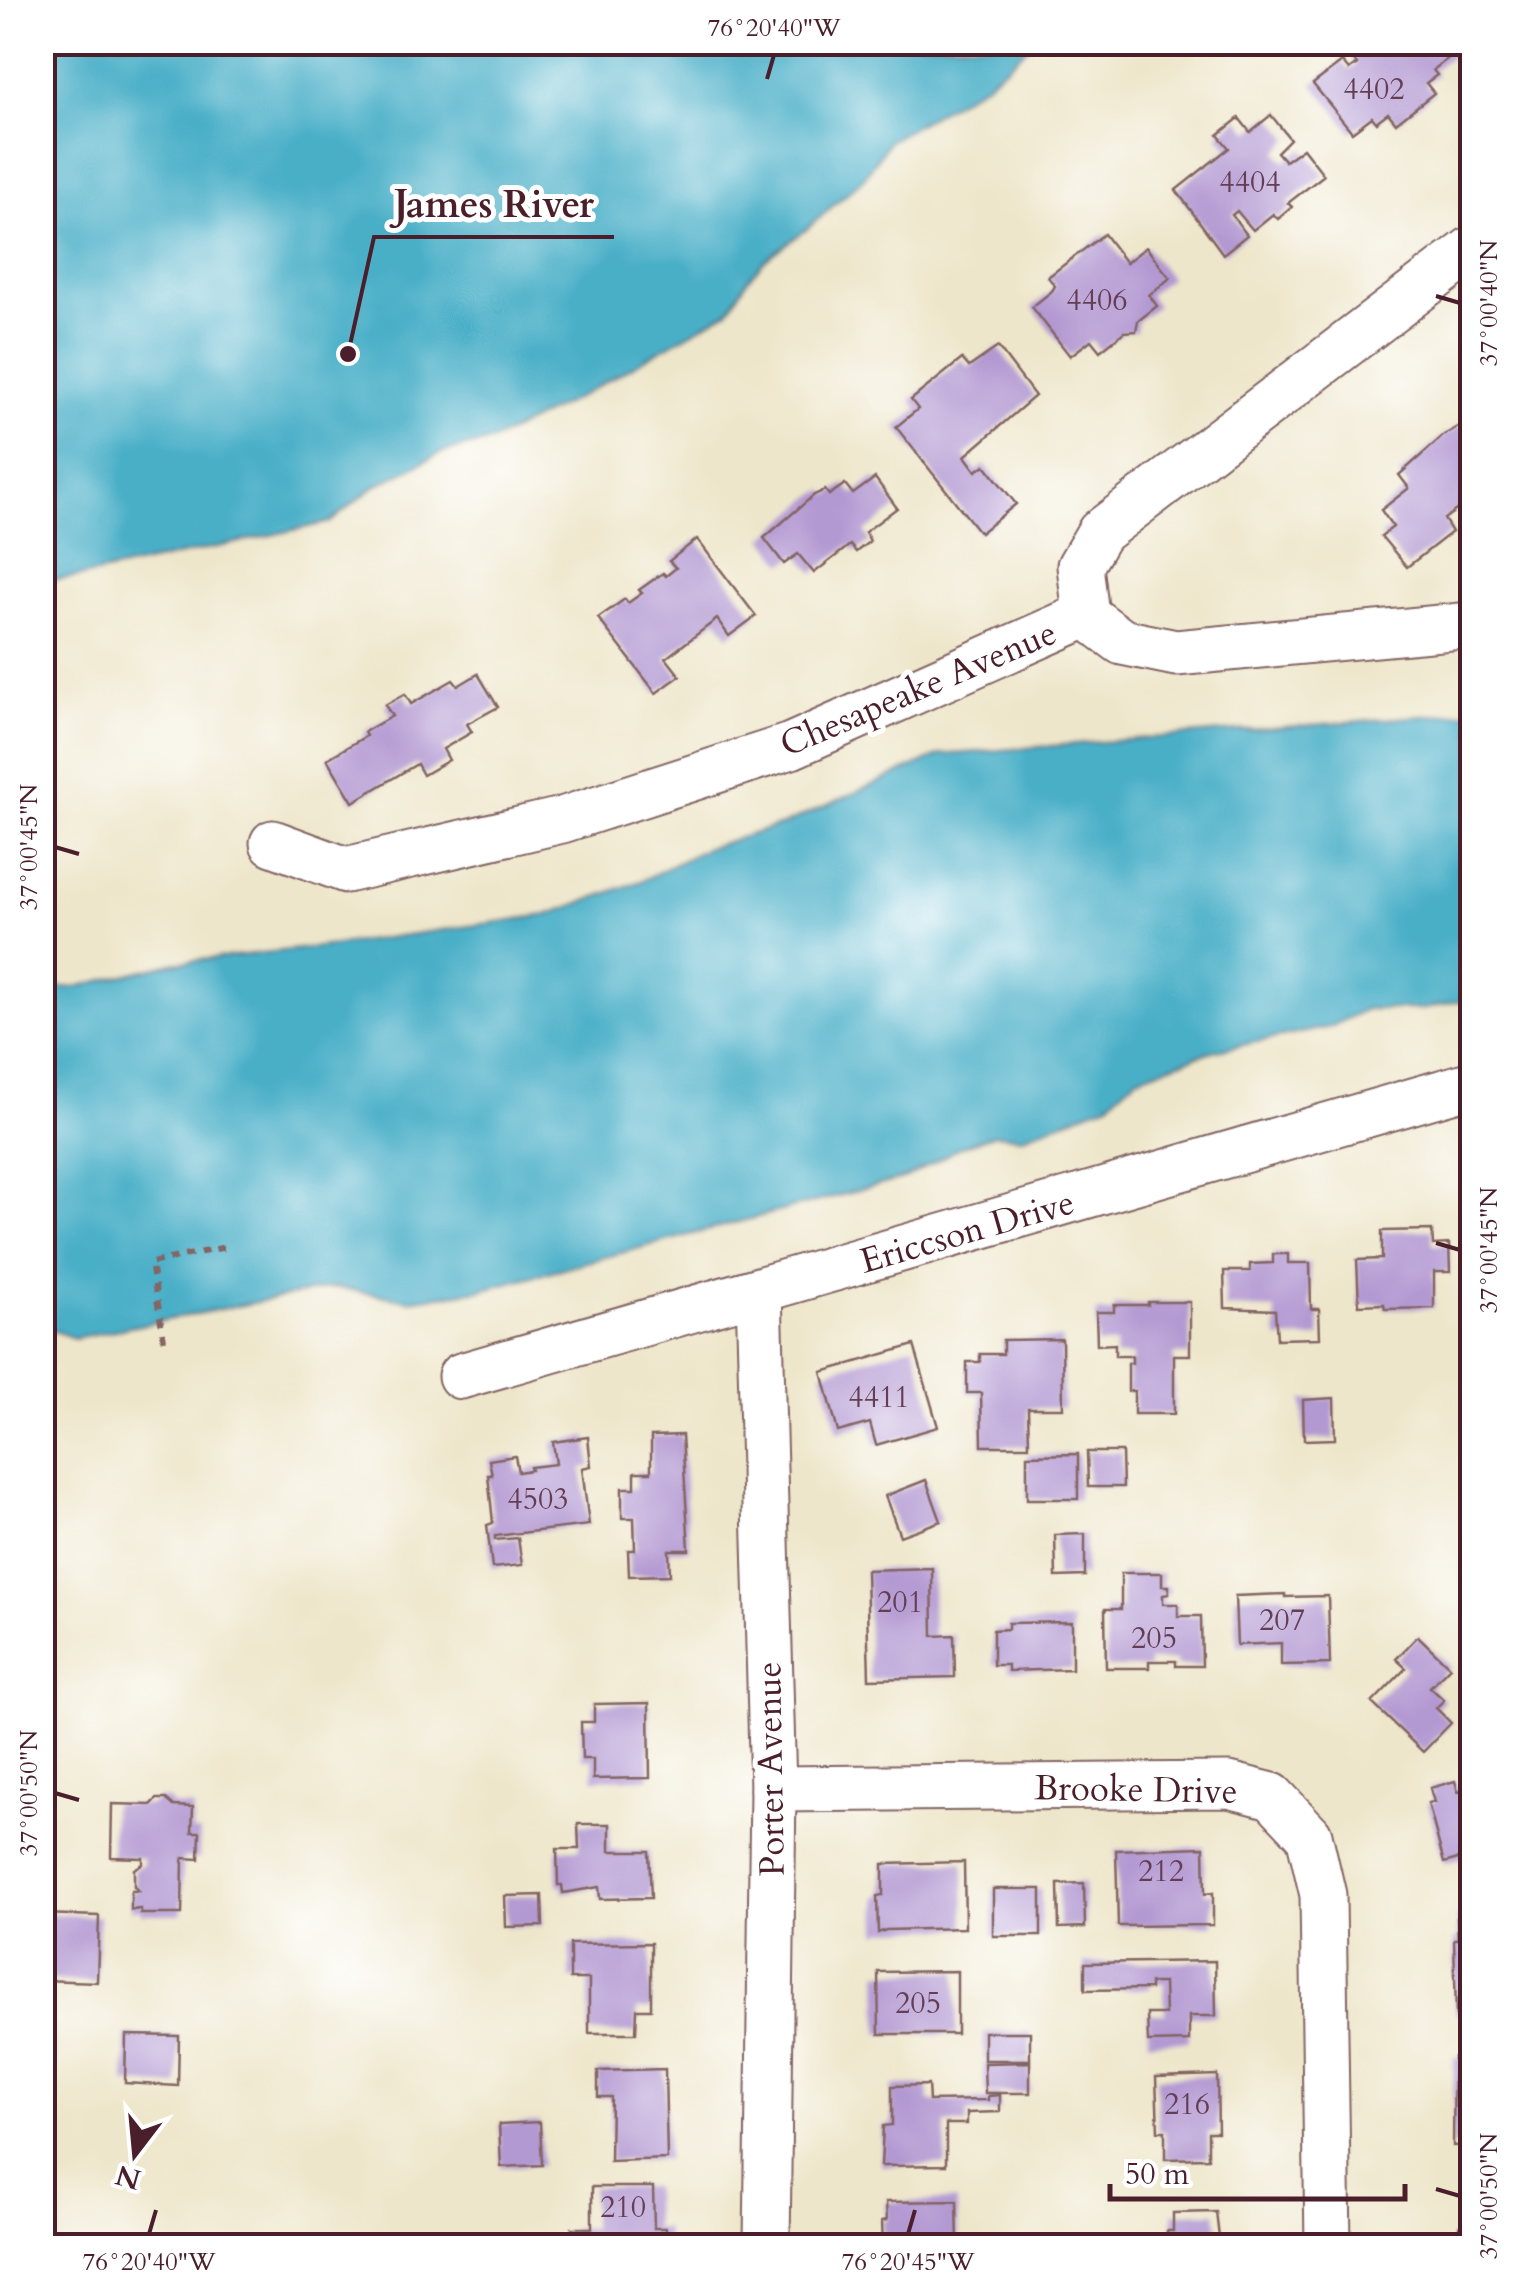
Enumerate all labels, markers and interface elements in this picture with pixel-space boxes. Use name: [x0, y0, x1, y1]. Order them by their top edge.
text: 76°20'40"W: [707, 11, 841, 45]
house number: 4402: [1343, 69, 1405, 110]
house number: 4404: [1219, 162, 1281, 203]
callout: James River: [374, 169, 614, 237]
text: James River: [389, 179, 595, 231]
text: 37°00'40"N: [1472, 240, 1506, 366]
house number: 4406: [1066, 280, 1128, 321]
street label: Chesapeake Avenue: [773, 609, 1064, 769]
text: 37°00'45"N: [12, 784, 46, 910]
street label: Ericcson Drive: [855, 1178, 1080, 1285]
text: 37°00'45"N: [1472, 1187, 1506, 1313]
house number: 4411: [848, 1377, 910, 1418]
house number: 4503: [507, 1479, 569, 1520]
house number: 201: [877, 1582, 923, 1623]
house number: 207: [1259, 1600, 1305, 1641]
house number: 205: [1131, 1618, 1177, 1659]
street label: Porter Avenue: [745, 1661, 797, 1877]
text: 37°00'50"N: [12, 1730, 46, 1856]
street label: Brooke Drive: [1034, 1764, 1238, 1816]
house number: 212: [1138, 1851, 1184, 1892]
house number: 205: [895, 1983, 941, 2024]
house number: 216: [1164, 2084, 1210, 2125]
north arrow: [85, 2104, 185, 2204]
text: 37°00'50"N: [1472, 2133, 1506, 2259]
scale bar: [1110, 2139, 1405, 2201]
text: 50 m: [1125, 2154, 1190, 2195]
text: N: [111, 2155, 145, 2199]
house number: 210: [600, 2187, 646, 2228]
text: 76°20'40"W: [82, 2245, 216, 2279]
text: 76°20'45"W: [841, 2245, 975, 2279]

